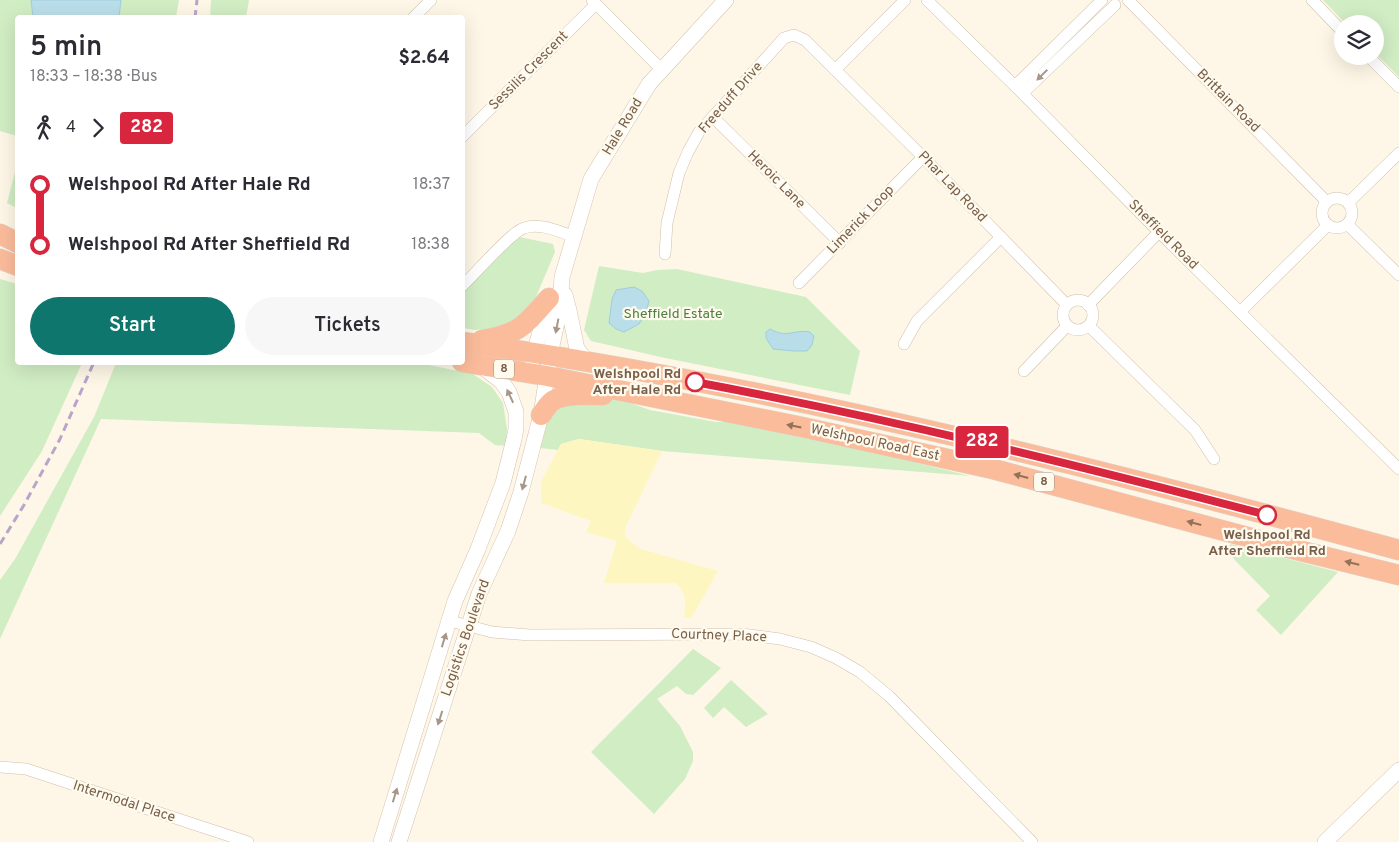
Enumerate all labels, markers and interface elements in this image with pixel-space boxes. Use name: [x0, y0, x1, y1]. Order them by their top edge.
map controls: [1334, 15, 1384, 65]
button: layers: [1334, 15, 1384, 65]
street label: Sessilis Crescent: [486, 28, 572, 114]
text: 5 min: [30, 30, 102, 66]
text: $2.64: [398, 46, 450, 70]
street label: Freeduff Drive: [695, 59, 767, 137]
street label: Brittain Road: [1193, 66, 1263, 136]
text: 18:33 – 18:38 · Bus: [30, 67, 158, 87]
one-way arrow: [1036, 69, 1048, 81]
street label: Hale Road: [599, 95, 647, 159]
icon: walk: [30, 114, 58, 142]
icon: forward: [84, 114, 112, 142]
text: 282: [130, 116, 163, 139]
text: 4: [66, 118, 76, 138]
street label: Heroic Lane: [743, 147, 809, 213]
street label: Phar Lap Road: [914, 148, 990, 226]
text: Welshpool Rd After Hale Rd: [68, 173, 311, 197]
text: 18:37: [413, 175, 450, 195]
street label: Limerick Loop: [824, 182, 898, 258]
street label: Sheffield Road: [1125, 197, 1201, 273]
text: Welshpool Rd After Sheffield Rd: [68, 233, 350, 257]
text: 18:38: [411, 235, 450, 255]
button: Start: [30, 297, 235, 355]
button: Tickets: [245, 297, 450, 355]
park label: Sheffield Estate: [624, 306, 722, 323]
one-way arrow: [552, 318, 560, 334]
road number: 8: [494, 359, 514, 378]
place label: Welshpool Rd After Hale Rd: [593, 366, 681, 399]
marker: Welshpool Rd After Hale Rd: [685, 372, 705, 392]
one-way arrow: [505, 389, 513, 403]
one-way arrow: [785, 421, 801, 429]
street label: Welshpool Road East: [809, 421, 941, 465]
line badge: 282: [953, 426, 1011, 458]
text: 282: [966, 430, 998, 453]
one-way arrow: [1013, 472, 1028, 480]
road number: 8: [1034, 472, 1054, 492]
one-way arrow: [520, 475, 528, 490]
marker: Welshpool Rd After Sheffield Rd: [1257, 505, 1277, 525]
one-way arrow: [1187, 518, 1202, 526]
place label: Welshpool Rd After Sheffield Rd: [1208, 527, 1326, 560]
one-way arrow: [1344, 559, 1359, 567]
street label: Logistics Boulevard: [438, 577, 494, 699]
street label: Courtney Place: [671, 626, 767, 646]
one-way arrow: [440, 633, 448, 648]
one-way arrow: [435, 711, 443, 726]
street label: Intermodal Place: [71, 777, 177, 827]
one-way arrow: [392, 788, 399, 803]

